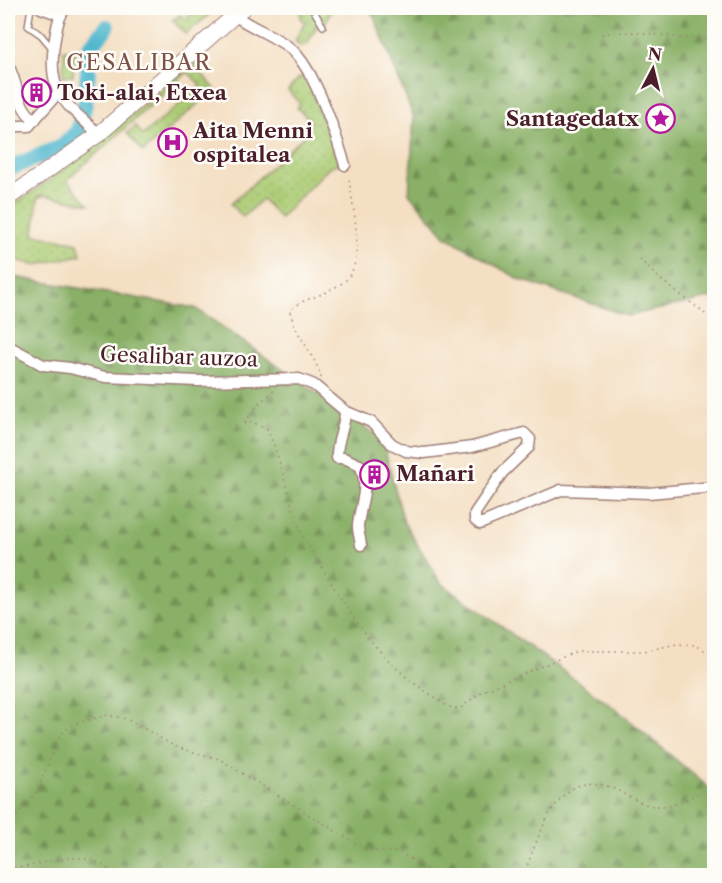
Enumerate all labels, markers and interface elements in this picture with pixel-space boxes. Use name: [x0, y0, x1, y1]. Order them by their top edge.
north arrow: [623, 39, 683, 99]
text: N: [647, 43, 663, 65]
district label: GESALIBAR: [66, 49, 212, 76]
building icon: Toki-alai, Etxea: [20, 77, 52, 109]
place label: Toki-alai, Etxea: [57, 80, 228, 105]
place icon: Santagedatx: [644, 103, 676, 135]
place label: Santagedatx: [506, 106, 639, 131]
place label: Aita Menni ospitalea: [192, 118, 313, 167]
hospital icon: Aita Menni ospitalea: [156, 127, 188, 159]
street label: Gesalibar auzoa: [100, 341, 259, 372]
building icon: Mañari: [359, 458, 391, 490]
place label: Mañari: [396, 461, 475, 486]

